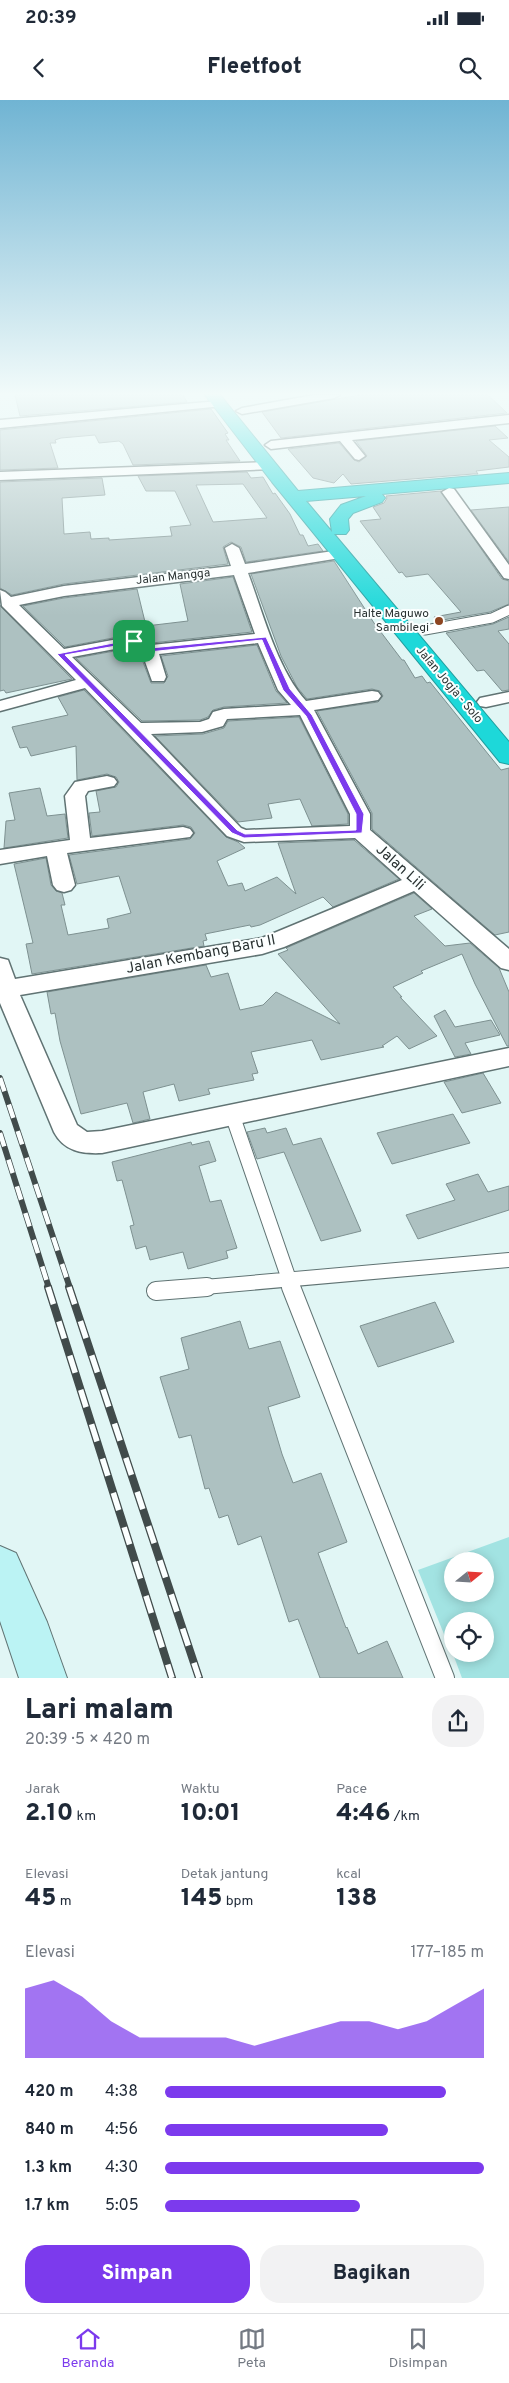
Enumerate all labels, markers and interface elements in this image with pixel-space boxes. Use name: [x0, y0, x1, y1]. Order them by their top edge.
text: 20:39: [25, 6, 77, 30]
icon: back: [25, 54, 53, 82]
text: Fleetfoot: [207, 54, 302, 81]
icon: search: [456, 54, 484, 82]
street label: Jalan Mangga: [135, 565, 211, 589]
place label: Halte Maguwo Sambilegi: [353, 606, 429, 636]
marker: Halte Maguwo Sambilegi: [433, 615, 445, 627]
pin: [113, 620, 155, 662]
icon: arrive: [120, 627, 148, 655]
street label: Jalan Jogja - Solo: [412, 643, 486, 727]
street label: Jalan Lili: [371, 841, 429, 895]
street label: Jalan Kembang Baru II: [125, 931, 277, 979]
north arrow: [444, 1552, 494, 1602]
map controls: [444, 1552, 494, 1662]
button: locate: [444, 1612, 494, 1662]
text: Lari malam: [25, 1693, 174, 1729]
button: share: [432, 1695, 484, 1747]
text: 20:39 · 5 × 420 m: [25, 1730, 150, 1750]
text: Jarak: [25, 1781, 60, 1798]
text: Waktu: [181, 1781, 220, 1798]
text: Pace: [336, 1781, 367, 1798]
text: 2.10: [25, 1798, 73, 1830]
text: 10:01: [181, 1798, 240, 1830]
text: 4:46: [336, 1798, 391, 1830]
text: km: [73, 1808, 96, 1825]
text: /km: [391, 1808, 420, 1825]
text: Elevasi: [25, 1866, 69, 1883]
text: Detak jantung: [181, 1866, 268, 1883]
text: kcal: [336, 1866, 361, 1883]
text: 45: [25, 1883, 56, 1915]
text: 145: [181, 1883, 223, 1915]
text: 138: [336, 1883, 377, 1915]
text: m: [56, 1893, 72, 1910]
text: bpm: [223, 1893, 253, 1910]
text: Elevasi: [25, 1943, 75, 1963]
text: 177–185 m: [410, 1943, 484, 1963]
text: 420 m: [25, 2082, 74, 2102]
text: 4:38: [105, 2082, 138, 2102]
text: 840 m: [25, 2120, 74, 2140]
text: 4:56: [105, 2120, 138, 2140]
text: 1.3 km: [25, 2158, 72, 2178]
text: 4:30: [105, 2158, 138, 2178]
text: 1.7 km: [25, 2196, 70, 2216]
text: 5:05: [105, 2196, 139, 2216]
button: Simpan: [25, 2245, 250, 2303]
button: Bagikan: [260, 2245, 484, 2303]
tab: Beranda: [61, 2325, 114, 2372]
tab: Peta: [237, 2325, 266, 2372]
tab: Disimpan: [389, 2325, 448, 2372]

